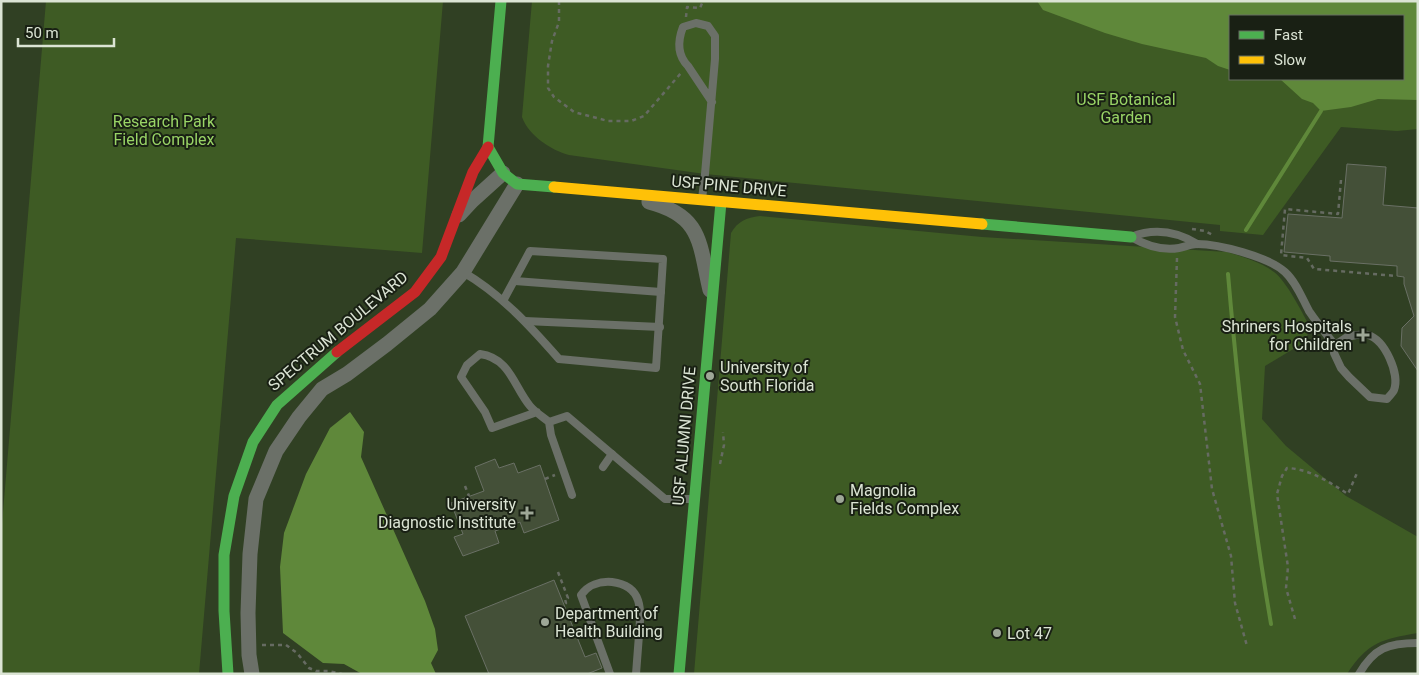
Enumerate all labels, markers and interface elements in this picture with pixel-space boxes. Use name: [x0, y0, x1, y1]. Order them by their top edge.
scale bar: [18, 15, 114, 47]
legend: [1229, 15, 1404, 80]
text: 50 m: [25, 24, 59, 42]
text: Fast: [1274, 26, 1303, 44]
text: Slow: [1274, 51, 1306, 69]
park label: USF Botanical Garden: [1076, 90, 1176, 127]
park label: Research Park Field Complex: [113, 112, 216, 149]
street label: USF PINE DRIVE: [671, 171, 787, 201]
street label: SPECTRUM BOULEVARD: [264, 267, 412, 395]
place label: Shriners Hospitals for Children: [1222, 317, 1352, 354]
marker: Shriners Hospitals for Children: [1356, 328, 1370, 342]
place label: University of South Florida: [720, 358, 814, 395]
street label: USF ALUMNI DRIVE: [668, 366, 700, 506]
marker: University of South Florida: [704, 370, 716, 382]
place label: Magnolia Fields Complex: [850, 481, 959, 518]
marker: Magnolia Fields Complex: [834, 493, 846, 505]
place label: University Diagnostic Institute: [378, 495, 516, 532]
marker: University Diagnostic Institute: [520, 506, 534, 520]
place label: Department of Health Building: [555, 604, 663, 641]
marker: Department of Health Building: [539, 616, 551, 628]
place label: Lot 47: [1007, 624, 1052, 643]
marker: Lot 47: [991, 627, 1003, 639]

